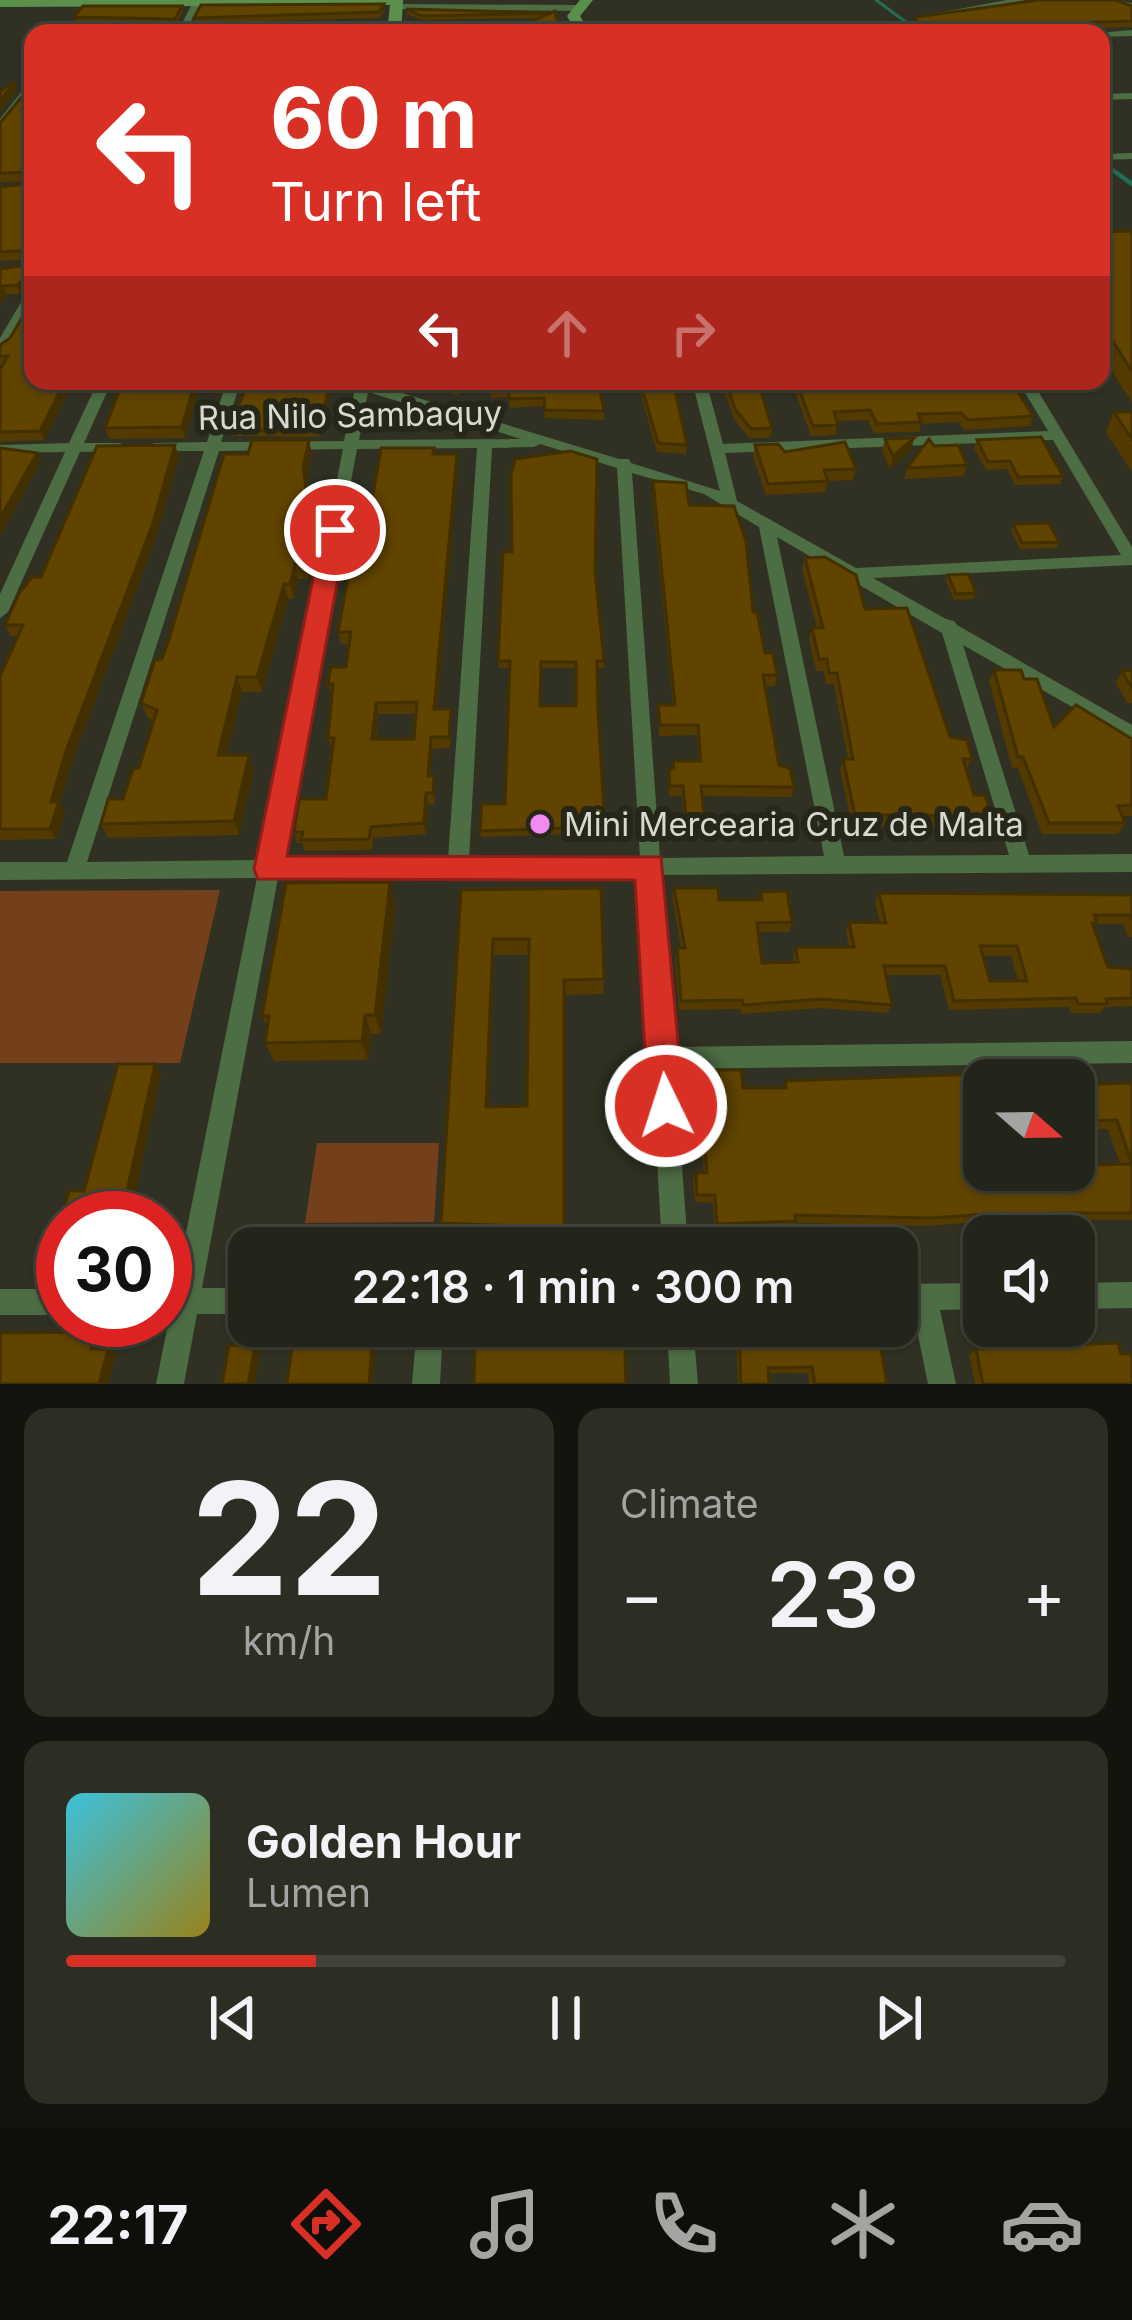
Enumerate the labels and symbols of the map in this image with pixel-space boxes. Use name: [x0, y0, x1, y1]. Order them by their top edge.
street label: Rua Nilo Sambaquy: [197, 392, 503, 438]
pin: [284, 479, 386, 581]
place label: Mini Mercearia Cruz de Malta: [564, 804, 1024, 844]
marker: Mini Mercearia Cruz de Malta: [527, 811, 553, 837]
position arrow: [603, 1043, 729, 1169]
north arrow: [963, 1059, 1095, 1191]
speed limit sign: 30: [36, 1191, 192, 1347]

